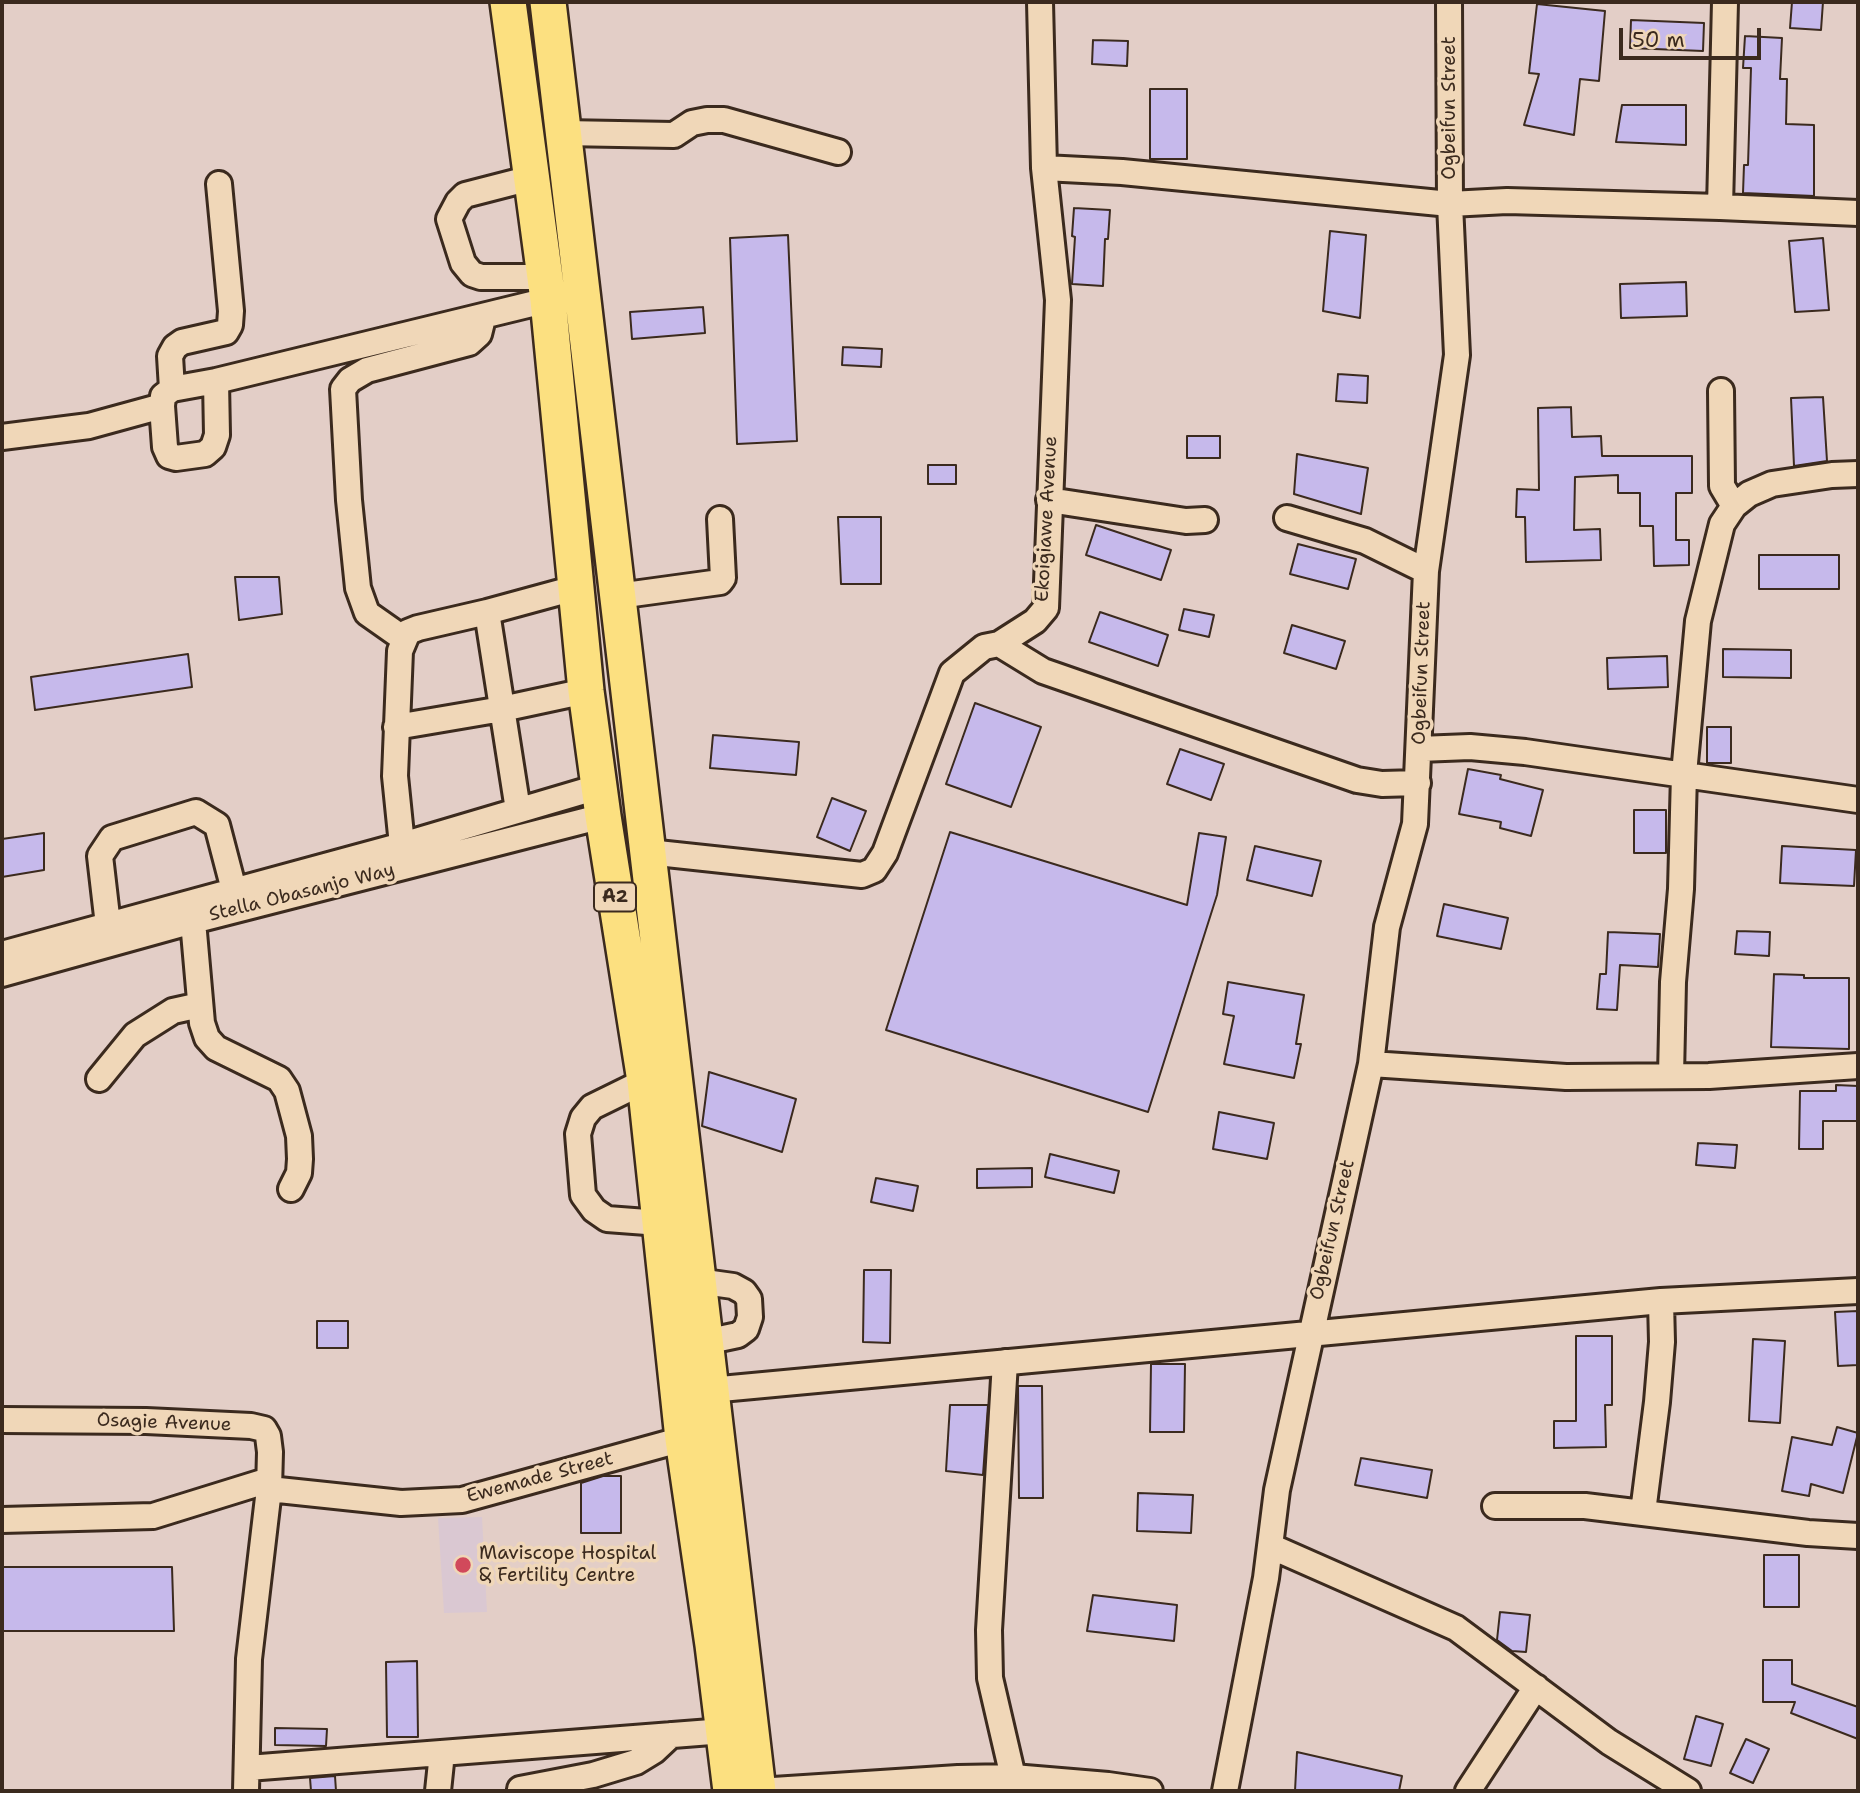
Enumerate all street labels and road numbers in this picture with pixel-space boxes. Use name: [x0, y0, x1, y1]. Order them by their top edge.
street label: Ogbeifun Street: [1439, 36, 1461, 180]
street label: Ekoigiawe Avenue: [1031, 435, 1063, 603]
street label: Ogbeifun Street: [1408, 601, 1436, 745]
street label: Stella Obasanjo Way: [207, 859, 397, 927]
road number: A2: [594, 882, 636, 912]
street label: Ogbeifun Street: [1306, 1157, 1360, 1303]
street label: Osagie Avenue: [96, 1409, 232, 1437]
street label: Ewemade Street: [464, 1447, 616, 1509]

